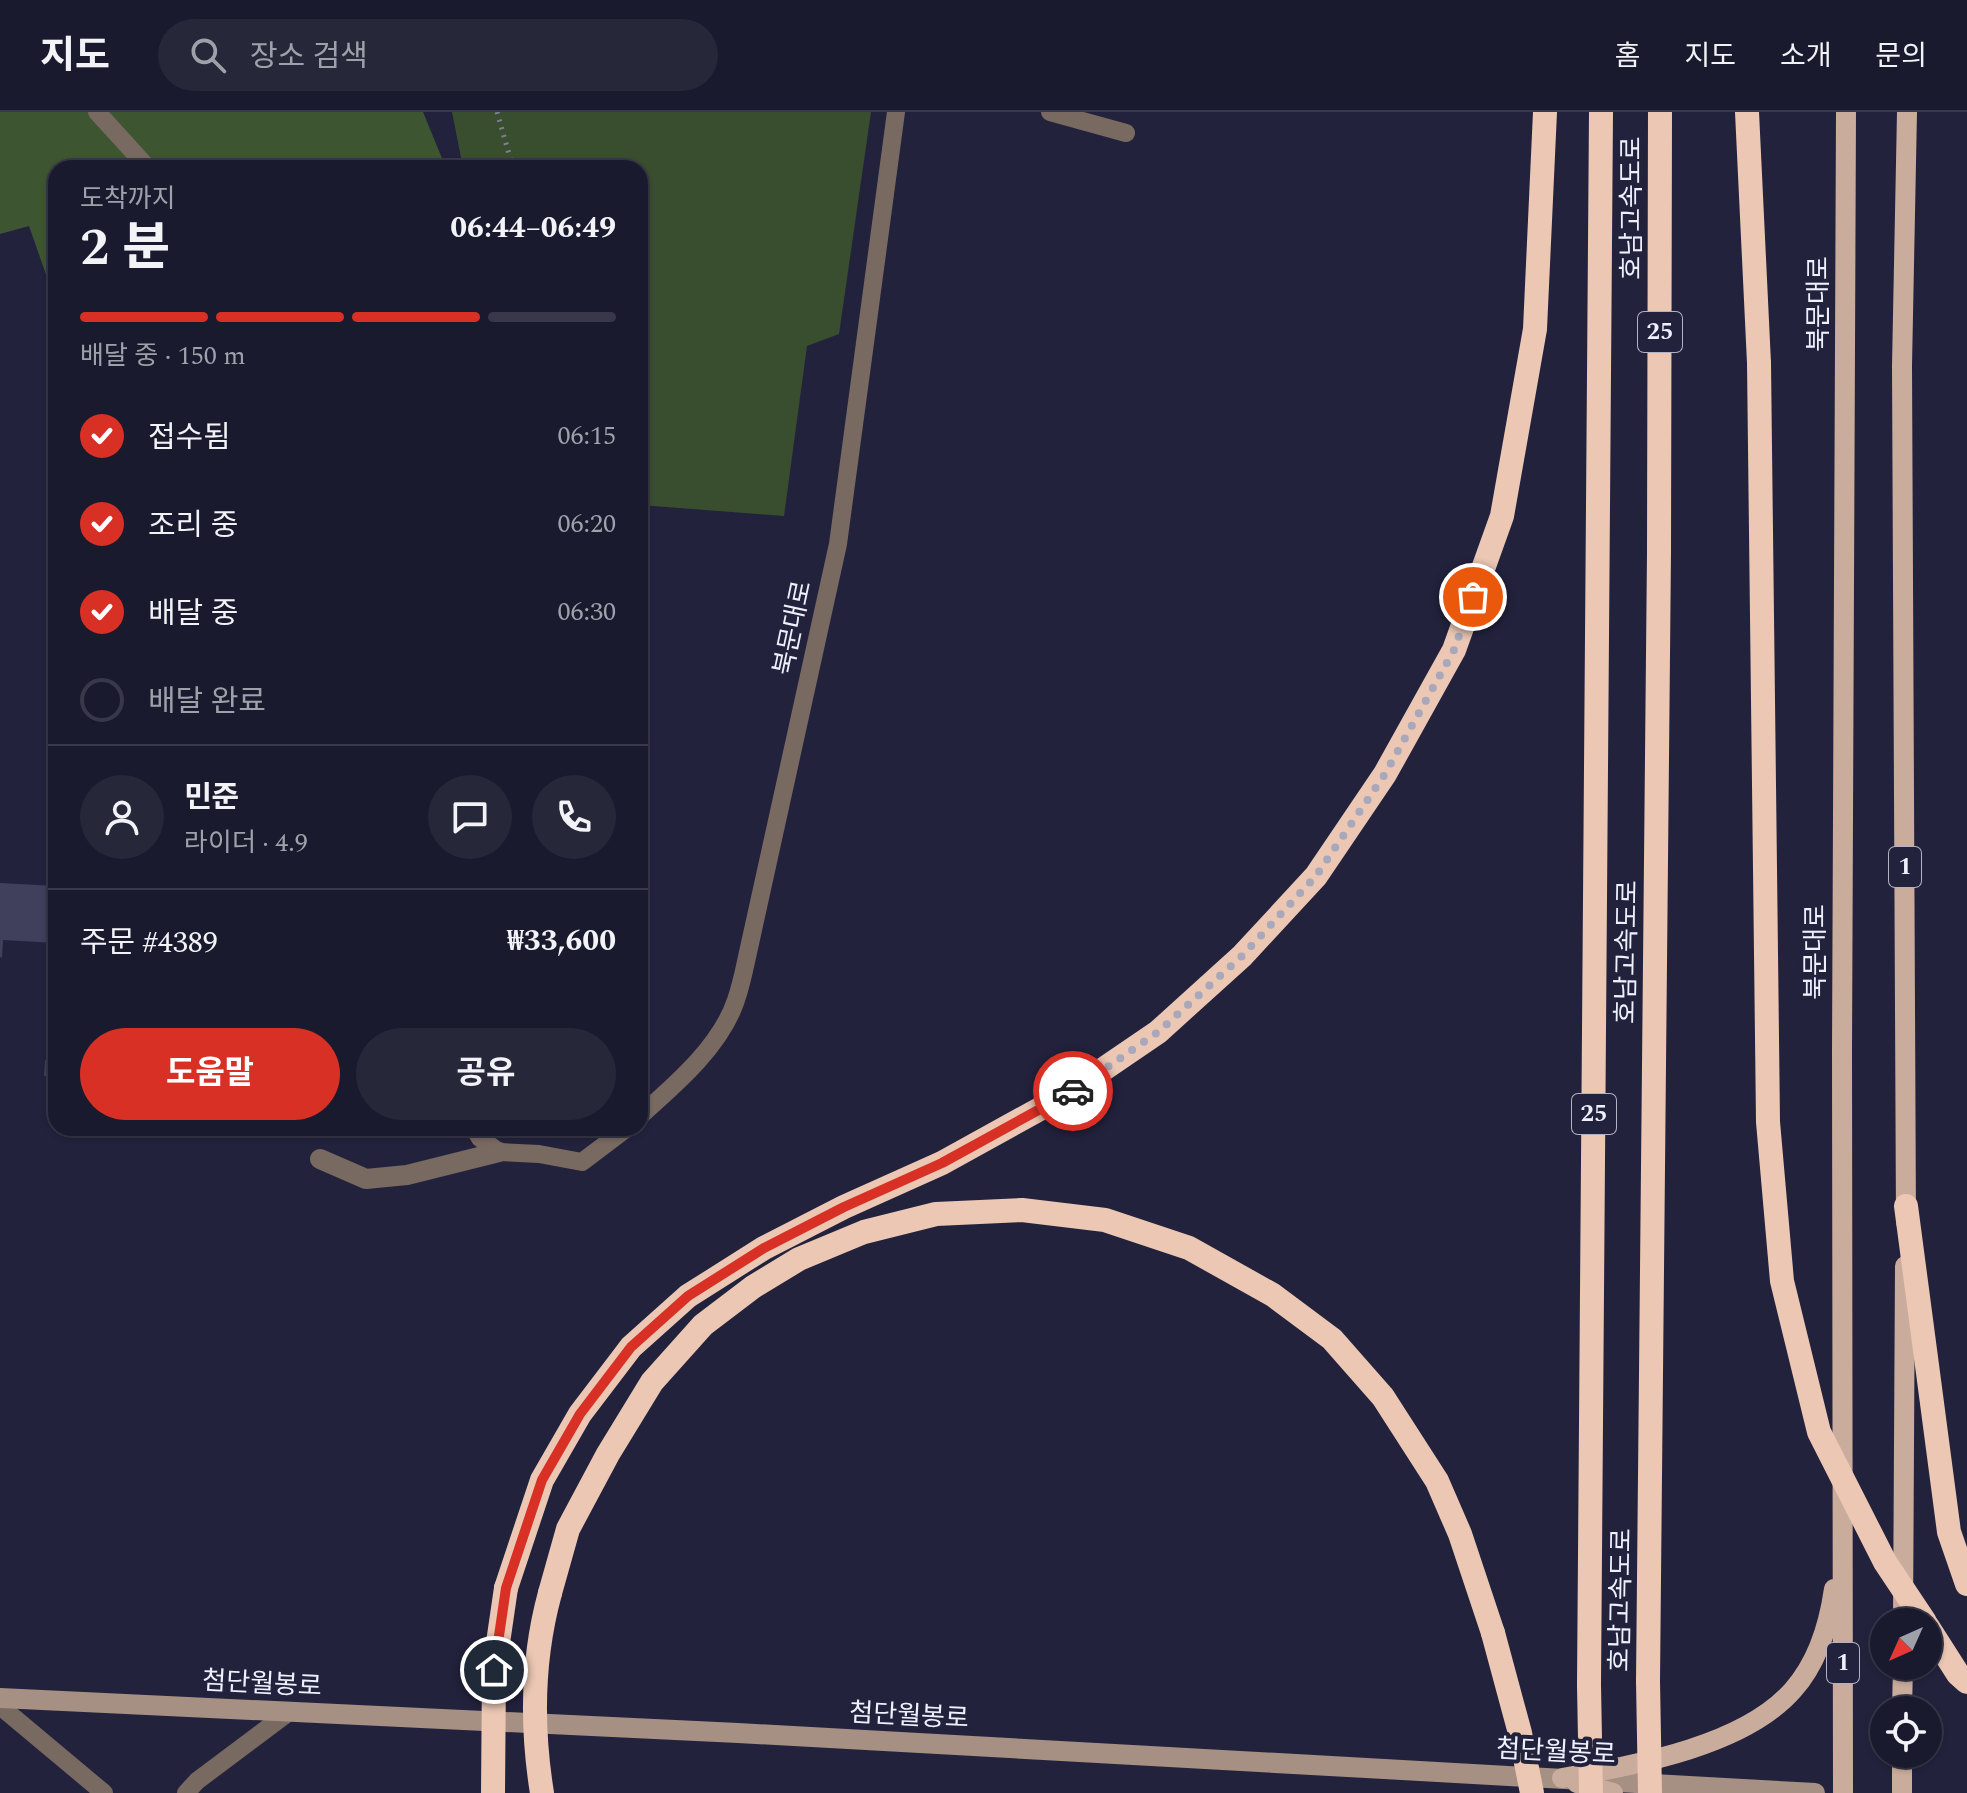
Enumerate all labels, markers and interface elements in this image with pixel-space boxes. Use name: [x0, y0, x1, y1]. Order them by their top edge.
search box: [158, 19, 718, 91]
text: 지도: [40, 28, 110, 86]
icon: search: [186, 33, 230, 77]
text: 장소 검색: [250, 34, 368, 80]
text: 홈: [1615, 35, 1640, 78]
text: 지도: [1684, 35, 1736, 78]
text: 소개: [1780, 35, 1831, 78]
text: 문의: [1875, 35, 1927, 78]
street label: 호남고속도로: [1612, 136, 1652, 280]
text: 도착까지: [80, 179, 176, 219]
text: 06:44–06:49: [450, 205, 616, 251]
text: 2 분: [80, 209, 170, 288]
street label: 북문대로: [1799, 256, 1839, 352]
road number: 25: [1638, 312, 1682, 352]
text: 배달 중 · 150 m: [80, 336, 246, 376]
icon: check: [80, 414, 124, 458]
text: 접수됨: [148, 415, 231, 461]
text: 06:15: [557, 416, 616, 456]
icon: check: [80, 502, 124, 546]
text: 조리 중: [148, 503, 238, 549]
text: 06:20: [557, 504, 616, 544]
pin: [1439, 563, 1507, 631]
icon: bag: [1451, 575, 1495, 619]
street label: 북문대로: [763, 577, 823, 679]
icon: check: [80, 590, 124, 634]
text: 배달 중: [148, 591, 238, 637]
text: 06:30: [557, 592, 616, 632]
text: 배달 완료: [148, 679, 266, 725]
button: person: [80, 775, 164, 859]
text: 민준: [184, 775, 239, 821]
button: chat: [428, 775, 512, 859]
button: phone: [532, 775, 616, 859]
text: 라이더 · 4.9: [184, 823, 308, 863]
road number: 1: [1889, 847, 1921, 887]
street label: 호남고속도로: [1606, 880, 1648, 1024]
street label: 북문대로: [1796, 904, 1836, 1000]
text: ₩33,600: [507, 918, 616, 964]
text: 주문 #4389: [80, 920, 218, 966]
button: 도움말: [80, 1028, 340, 1120]
button: 공유: [356, 1028, 616, 1120]
courier: [1033, 1051, 1113, 1131]
icon: car: [1051, 1069, 1095, 1113]
road number: 25: [1572, 1094, 1616, 1134]
street label: 호남고속도로: [1600, 1528, 1642, 1672]
north arrow: [1870, 1608, 1942, 1680]
map controls: [1870, 1608, 1942, 1768]
pin: [460, 1636, 528, 1704]
road number: 1: [1827, 1643, 1859, 1683]
icon: home: [472, 1648, 516, 1692]
street label: 첨단월봉로: [201, 1661, 323, 1707]
street label: 첨단월봉로: [848, 1693, 970, 1739]
button: locate: [1870, 1696, 1942, 1768]
street label: 첨단월봉로: [1495, 1729, 1617, 1775]

